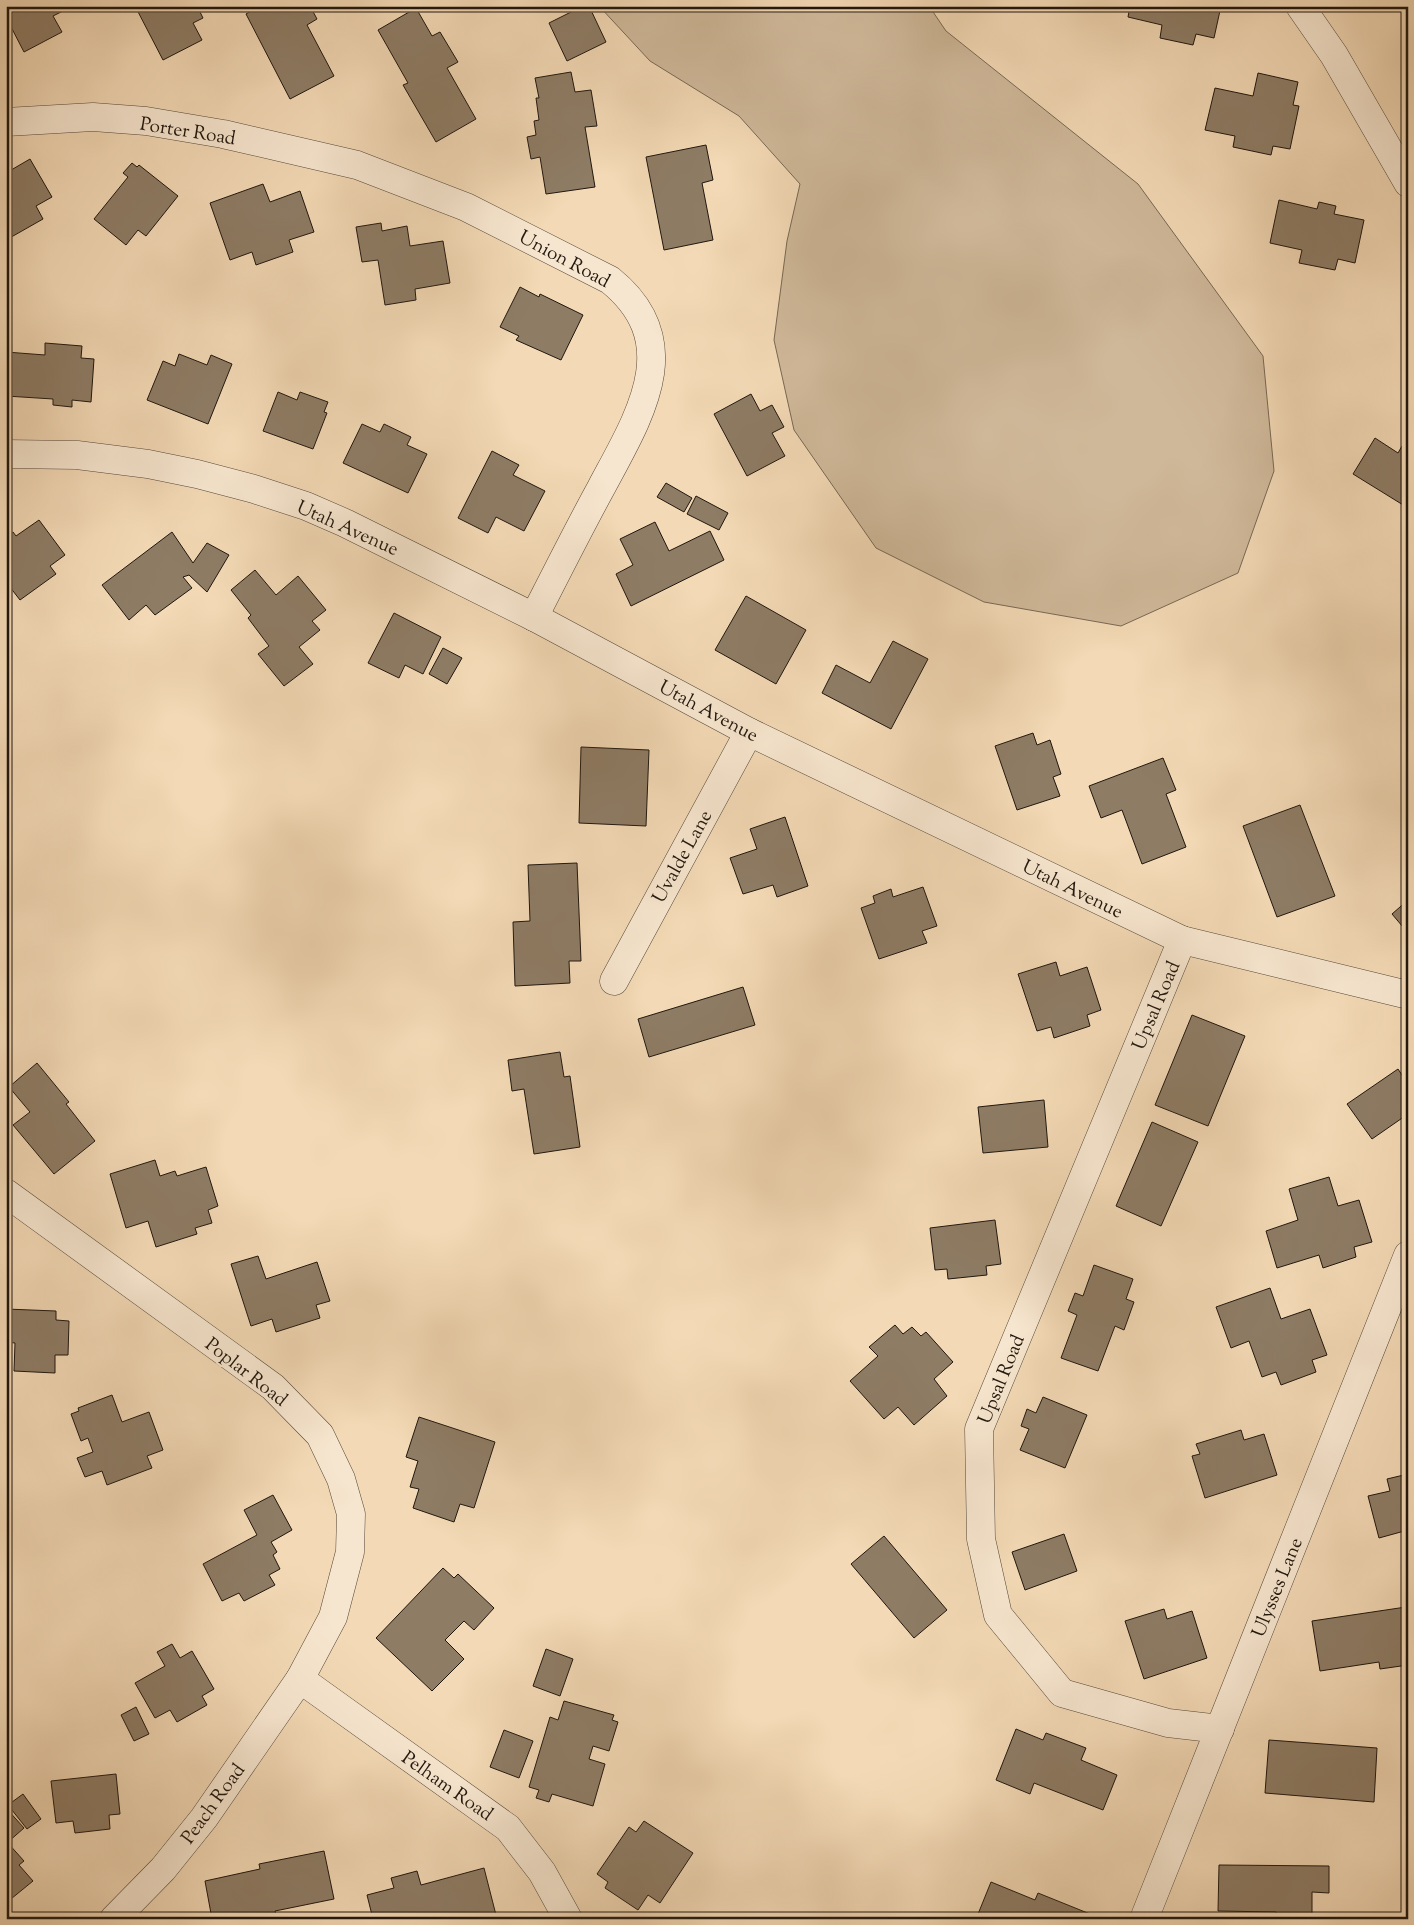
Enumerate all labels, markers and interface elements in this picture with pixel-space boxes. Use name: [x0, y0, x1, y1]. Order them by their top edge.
street label: Porter Road: [138, 112, 238, 153]
street label: Union Road: [513, 225, 615, 296]
street label: Utah Avenue: [292, 495, 403, 564]
street label: Utah Avenue: [653, 675, 763, 750]
street label: Uvalde Lane: [646, 806, 720, 909]
street label: Utah Avenue: [1017, 854, 1127, 926]
street label: Upsal Road: [1126, 957, 1188, 1055]
street label: Upsal Road: [972, 1331, 1033, 1429]
street label: Poplar Road: [198, 1332, 293, 1414]
street label: Ulysses Lane: [1246, 1534, 1311, 1642]
street label: Pelham Road: [395, 1745, 498, 1829]
street label: Peach Road: [176, 1758, 253, 1850]

